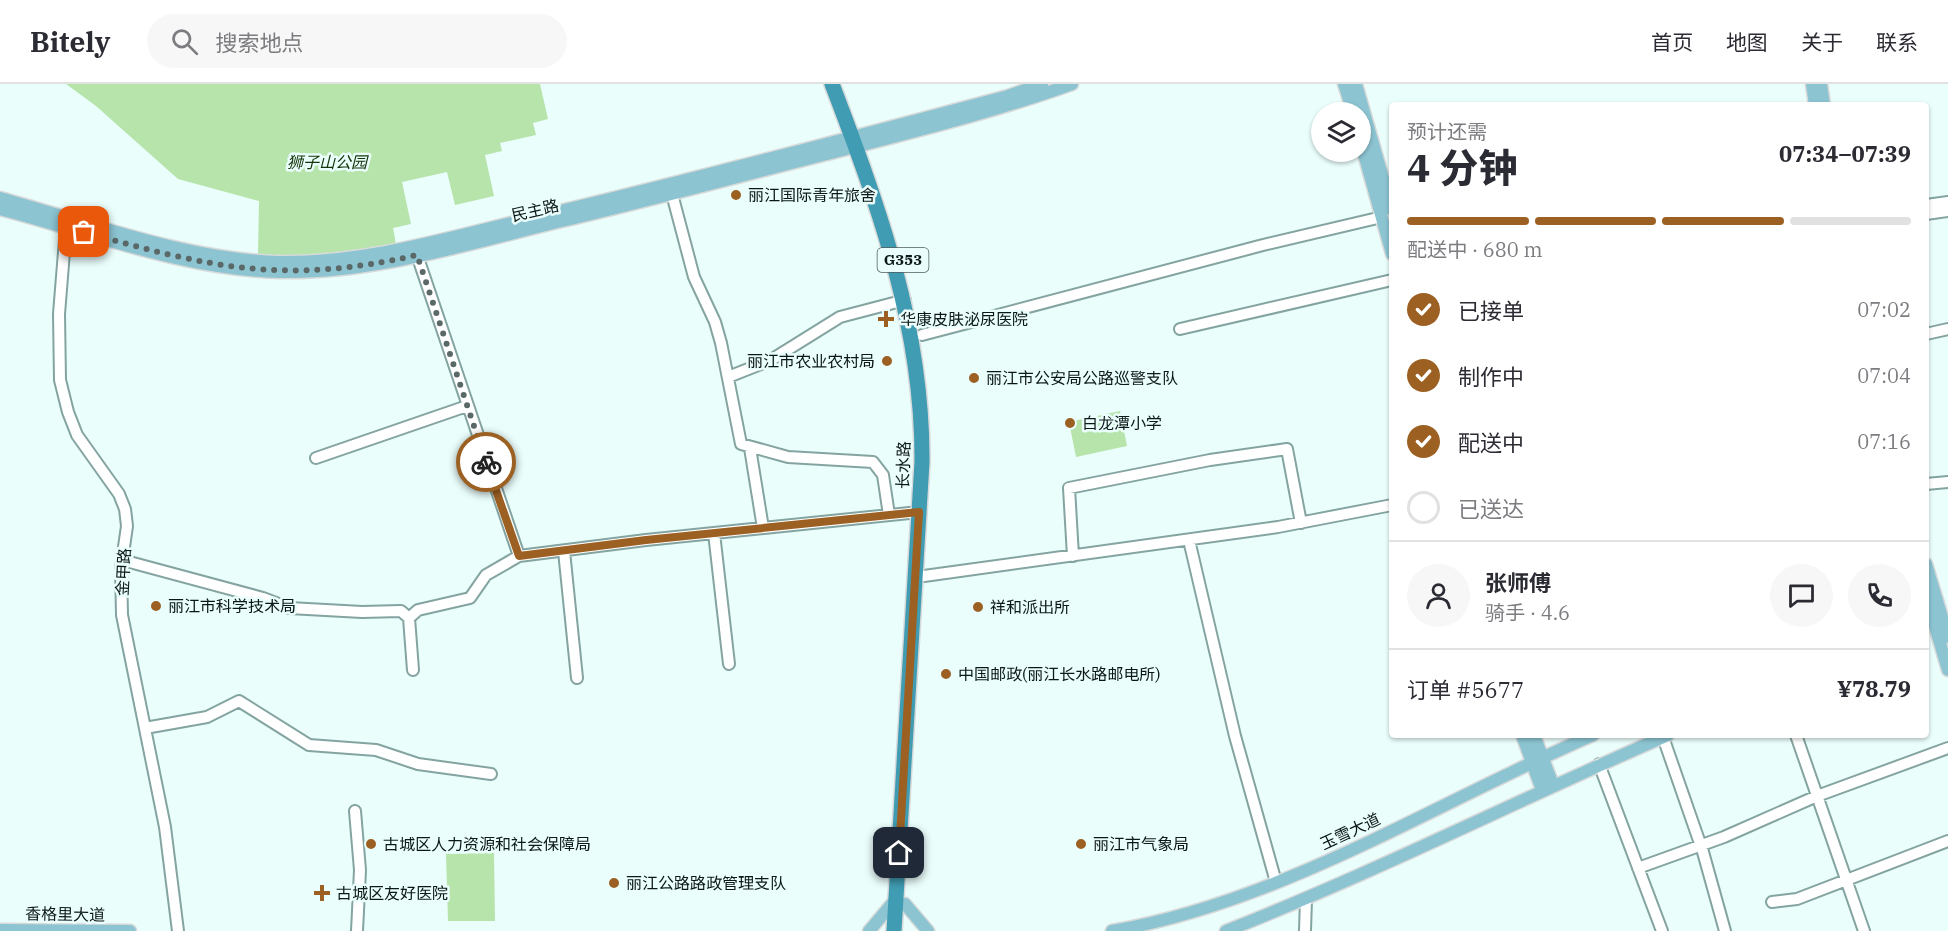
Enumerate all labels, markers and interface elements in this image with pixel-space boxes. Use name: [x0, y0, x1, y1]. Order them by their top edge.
search box: [147, 14, 567, 68]
text: Bitely: [30, 23, 111, 60]
icon: search: [168, 25, 201, 58]
text: 搜索地点: [216, 28, 304, 57]
text: 首页: [1651, 28, 1693, 56]
text: 地图: [1726, 28, 1768, 56]
text: 关于: [1801, 28, 1843, 56]
text: 联系: [1876, 28, 1918, 56]
map controls: [1311, 102, 1371, 162]
button: layers: [1311, 102, 1371, 162]
text: 预计还需: [1407, 118, 1487, 145]
text: 07:34–07:39: [1779, 139, 1911, 168]
text: 4 分钟: [1407, 142, 1517, 193]
park label: 狮子山公园: [287, 152, 369, 172]
place label: 丽江国际青年旅舍: [748, 185, 876, 205]
marker: 丽江国际青年旅舍: [729, 188, 743, 202]
street label: 民主路: [509, 195, 561, 225]
pin: [58, 206, 109, 257]
icon: bag: [67, 215, 100, 248]
text: 配送中 · 680 m: [1407, 236, 1542, 263]
road number: G353: [878, 248, 928, 272]
icon: check: [1407, 293, 1440, 326]
text: 已接单: [1458, 296, 1524, 325]
text: 07:02: [1857, 296, 1911, 323]
place label: 华康皮肤泌尿医院: [900, 309, 1028, 329]
marker: 华康皮肤泌尿医院: [877, 310, 895, 328]
place label: 丽江市农业农村局: [747, 351, 875, 371]
marker: 丽江市农业农村局: [880, 354, 894, 368]
icon: check: [1407, 359, 1440, 392]
text: 制作中: [1458, 362, 1524, 391]
text: 07:04: [1857, 362, 1911, 389]
place label: 丽江市公安局公路巡警支队: [986, 368, 1178, 388]
marker: 丽江市公安局公路巡警支队: [967, 371, 981, 385]
place label: 白龙潭小学: [1082, 413, 1162, 433]
marker: 白龙潭小学: [1063, 416, 1077, 430]
icon: check: [1407, 425, 1440, 458]
text: 配送中: [1458, 428, 1524, 457]
text: 07:16: [1857, 428, 1911, 455]
courier: [456, 432, 516, 492]
street label: 长水路: [892, 441, 914, 489]
icon: bike: [470, 446, 503, 479]
text: 已送达: [1458, 494, 1524, 523]
street label: 金甲路: [112, 548, 134, 596]
button: person: [1407, 564, 1470, 627]
button: chat: [1770, 564, 1833, 627]
button: phone: [1848, 564, 1911, 627]
text: 张师傅: [1485, 568, 1551, 597]
place label: 丽江市科学技术局: [168, 596, 296, 616]
place label: 祥和派出所: [990, 597, 1070, 617]
marker: 丽江市科学技术局: [149, 599, 163, 613]
text: 骑手 · 4.6: [1485, 599, 1570, 626]
marker: 祥和派出所: [971, 600, 985, 614]
place label: 中国邮政(丽江长水路邮电所): [958, 664, 1161, 684]
marker: 中国邮政(丽江长水路邮电所): [939, 667, 953, 681]
text: ¥78.79: [1837, 674, 1911, 703]
text: 订单 #5677: [1407, 675, 1524, 704]
street label: 玉雪大道: [1317, 808, 1383, 854]
pin: [873, 827, 924, 878]
place label: 古城区人力资源和社会保障局: [383, 834, 591, 854]
place label: 丽江市气象局: [1093, 834, 1189, 854]
icon: home: [882, 836, 915, 869]
marker: 古城区人力资源和社会保障局: [364, 837, 378, 851]
marker: 丽江市气象局: [1074, 837, 1088, 851]
place label: 丽江公路路政管理支队: [626, 873, 786, 893]
marker: 丽江公路路政管理支队: [607, 876, 621, 890]
place label: 古城区友好医院: [336, 883, 448, 903]
marker: 古城区友好医院: [313, 884, 331, 902]
street label: 香格里大道: [25, 903, 105, 925]

